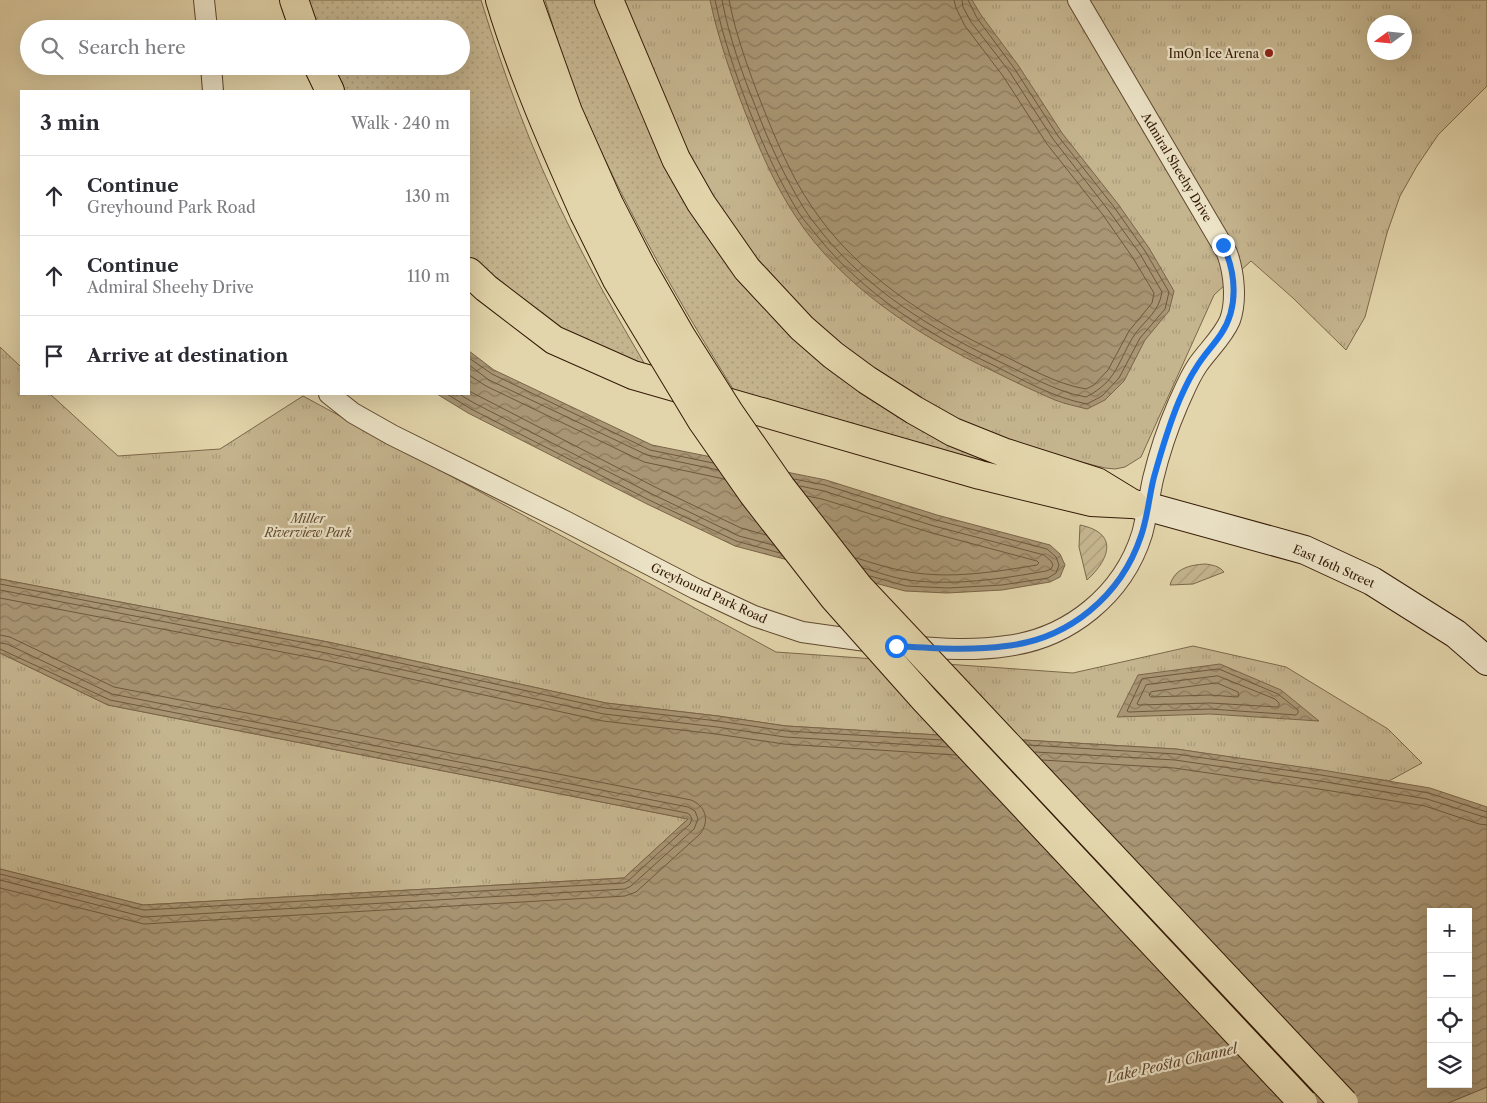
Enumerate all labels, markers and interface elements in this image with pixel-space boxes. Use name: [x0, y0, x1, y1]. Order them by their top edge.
north arrow: [1367, 15, 1412, 60]
search box: [20, 20, 470, 75]
icon: search: [38, 34, 66, 62]
text: Search here: [78, 36, 186, 59]
place label: ImOn Ice Arena: [1168, 46, 1260, 61]
marker: ImOn Ice Arena: [1263, 47, 1275, 59]
street label: Admiral Sheehy Drive: [1138, 109, 1216, 225]
text: 3 min: [40, 110, 100, 135]
text: Walk · 240 m: [351, 113, 450, 133]
text: Continue: [87, 174, 179, 197]
icon: ahead: [40, 182, 68, 210]
text: 130 m: [405, 186, 450, 206]
text: Greyhound Park Road: [87, 197, 256, 217]
route end: [1212, 234, 1235, 257]
text: Continue: [87, 254, 179, 277]
icon: ahead: [40, 262, 68, 290]
text: 110 m: [407, 266, 450, 286]
text: Admiral Sheehy Drive: [87, 277, 254, 297]
icon: arrive: [40, 342, 68, 370]
text: Arrive at destination: [87, 344, 288, 367]
park label: Miller Riverview Park: [263, 511, 352, 540]
street label: East 16th Street: [1291, 541, 1378, 591]
street label: Greyhound Park Road: [648, 559, 770, 627]
route start: [885, 635, 908, 658]
map controls: [1427, 908, 1472, 1088]
button: +: [1427, 908, 1472, 953]
button: −: [1427, 953, 1472, 998]
button: locate: [1427, 998, 1472, 1043]
water label: Lake Peosta Channel: [1104, 1039, 1241, 1087]
button: layers: [1427, 1043, 1472, 1088]

